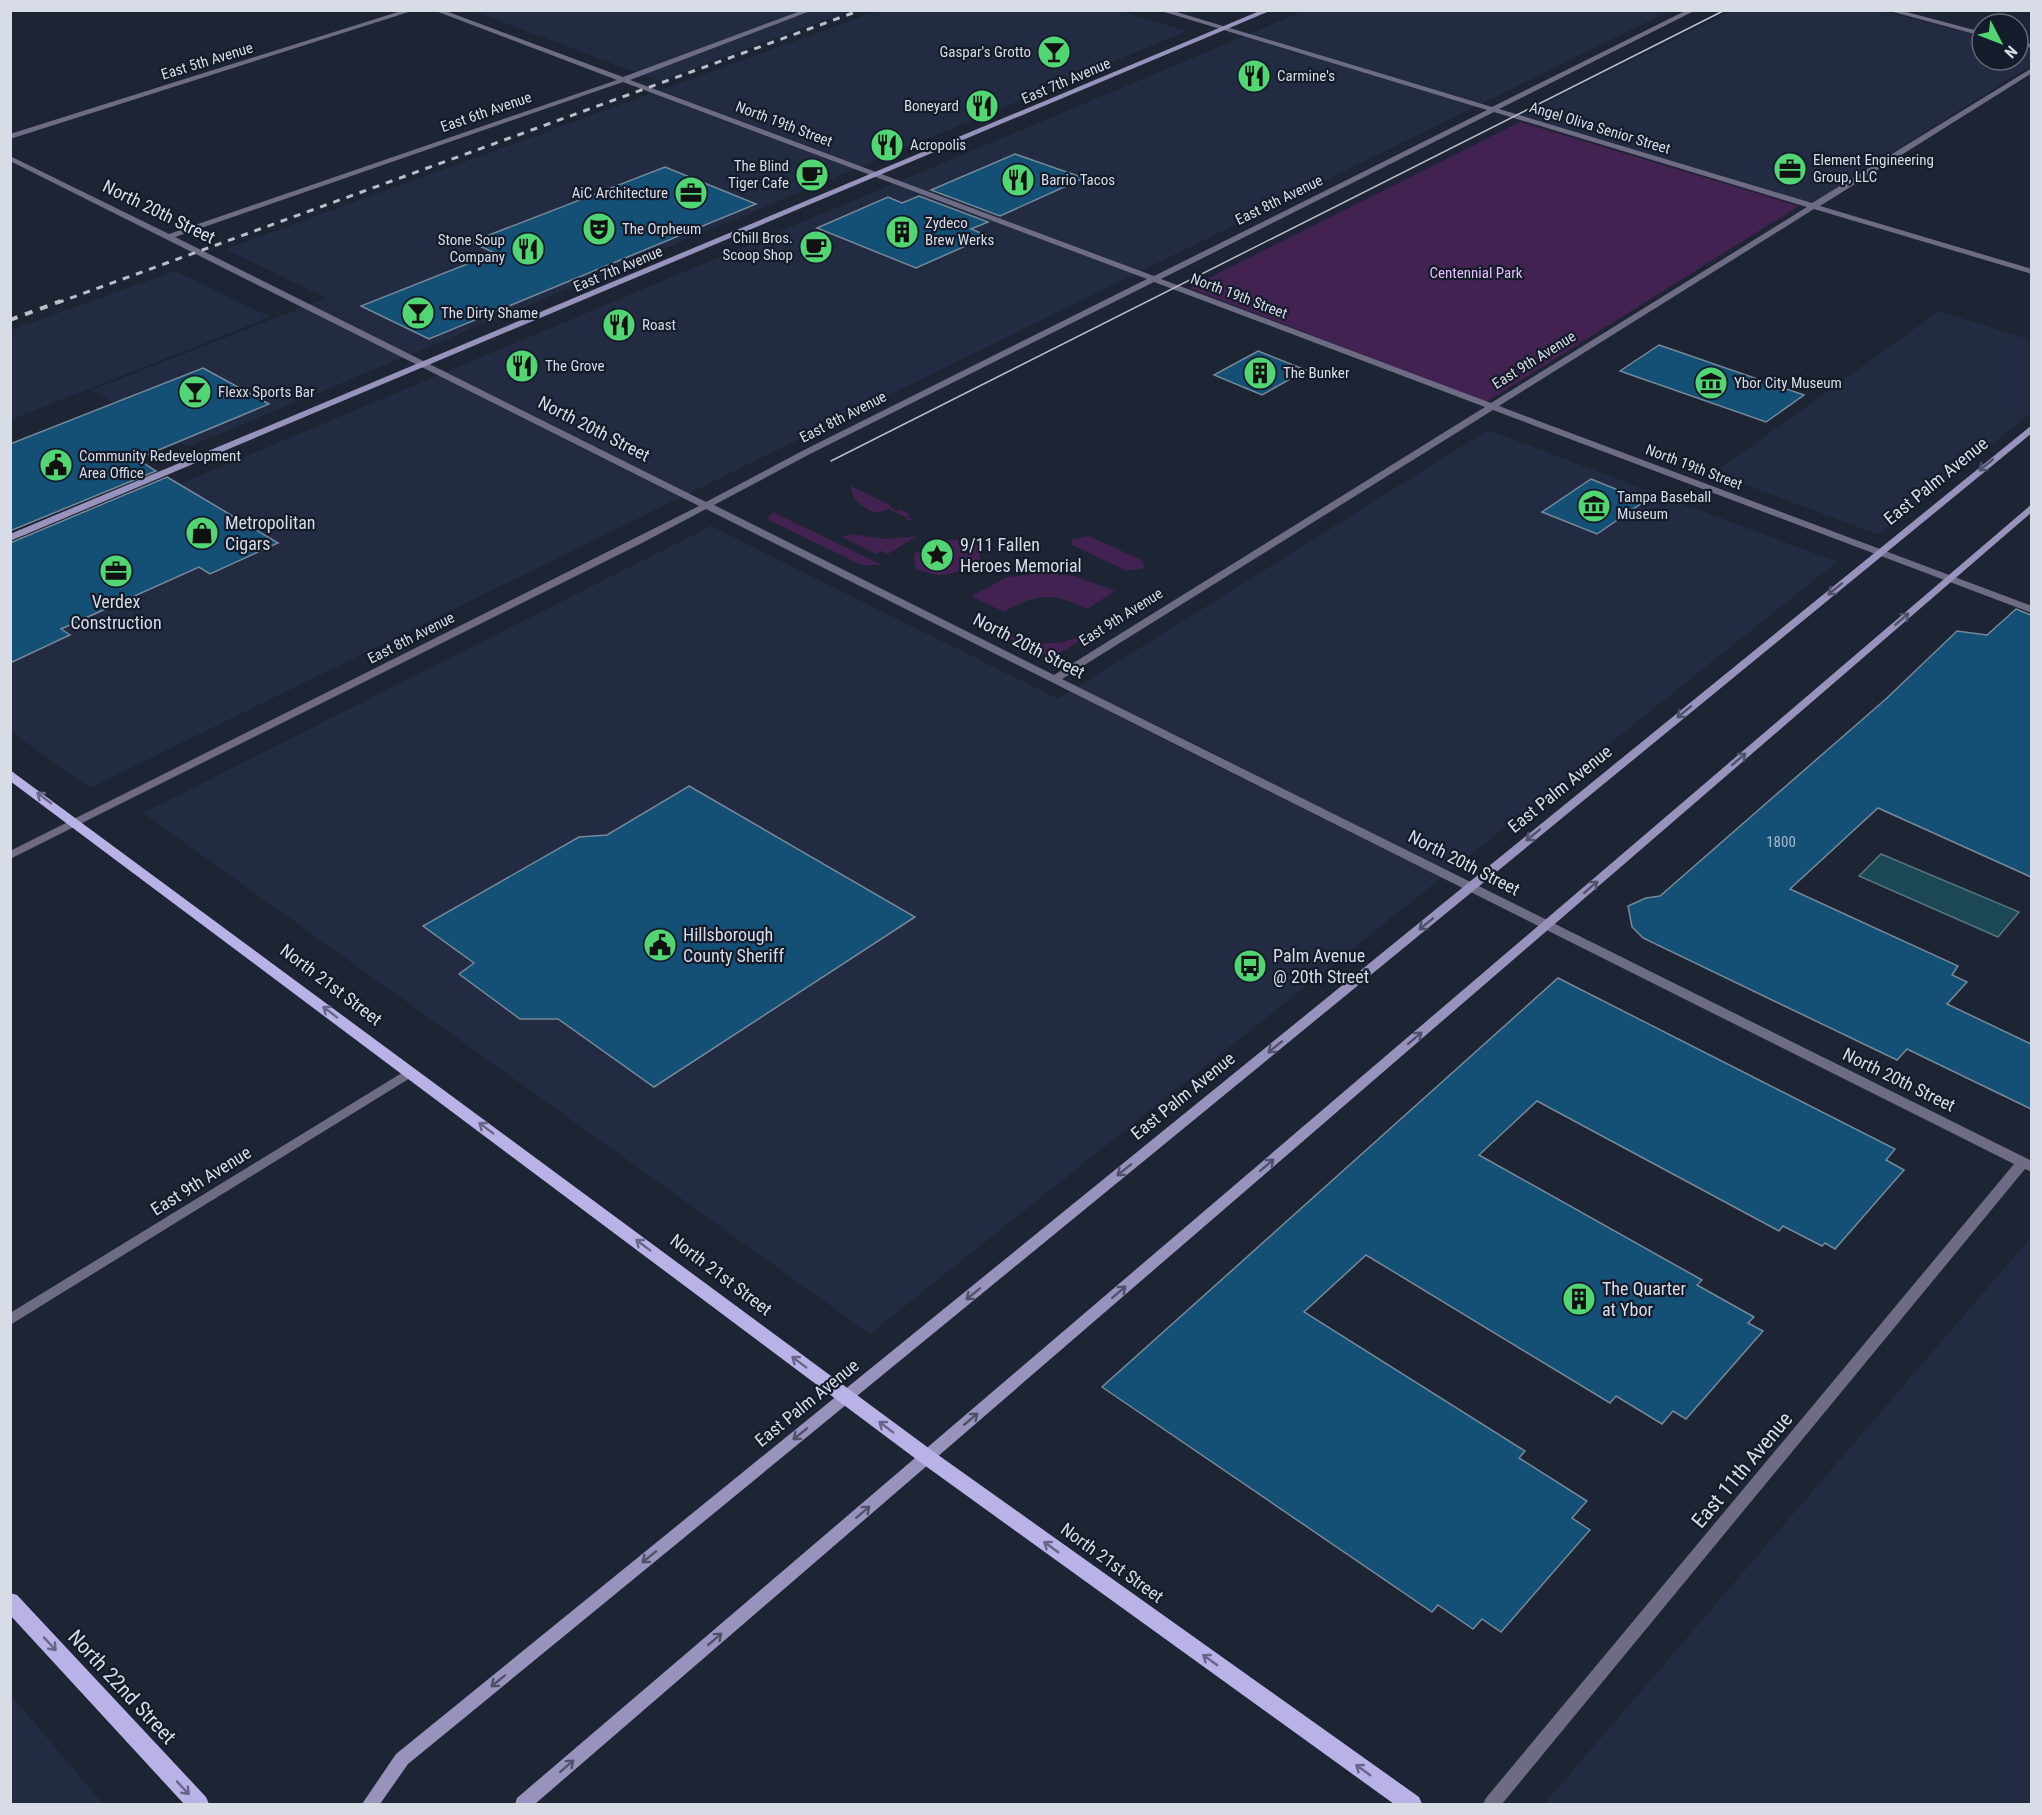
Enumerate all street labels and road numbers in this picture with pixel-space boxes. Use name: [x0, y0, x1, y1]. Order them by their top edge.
street label: East 5th Avenue: [159, 38, 255, 84]
street label: East 7th Avenue: [1019, 54, 1113, 108]
street label: East 6th Avenue: [438, 88, 534, 136]
street label: North 19th Street: [733, 97, 835, 151]
street label: Angel Oliva Senior Street: [1527, 98, 1673, 158]
street label: East 8th Avenue: [1232, 171, 1326, 229]
street label: North 20th Street: [100, 175, 219, 248]
street label: East 7th Avenue: [571, 242, 665, 296]
street label: North 19th Street: [1188, 269, 1290, 323]
street label: East 9th Avenue: [1489, 327, 1579, 393]
street label: East 8th Avenue: [797, 387, 889, 447]
street label: North 20th Street: [535, 391, 654, 466]
street label: East Palm Avenue: [1880, 432, 1992, 529]
street label: North 19th Street: [1643, 440, 1745, 494]
street label: East 9th Avenue: [1076, 584, 1166, 650]
street label: East 8th Avenue: [365, 608, 457, 668]
street label: North 20th Street: [970, 608, 1089, 683]
street label: East Palm Avenue: [1504, 740, 1616, 837]
street label: North 20th Street: [1405, 825, 1524, 900]
street label: North 21st Street: [276, 940, 386, 1030]
street label: North 20th Street: [1840, 1043, 1959, 1116]
street label: East Palm Avenue: [1127, 1047, 1239, 1144]
street label: East 9th Avenue: [147, 1141, 255, 1220]
street label: North 21st Street: [666, 1230, 776, 1320]
street label: East Palm Avenue: [751, 1354, 863, 1451]
street label: East 11th Avenue: [1687, 1407, 1797, 1533]
street label: North 21st Street: [1057, 1518, 1168, 1607]
street label: North 22nd Street: [63, 1625, 181, 1749]

